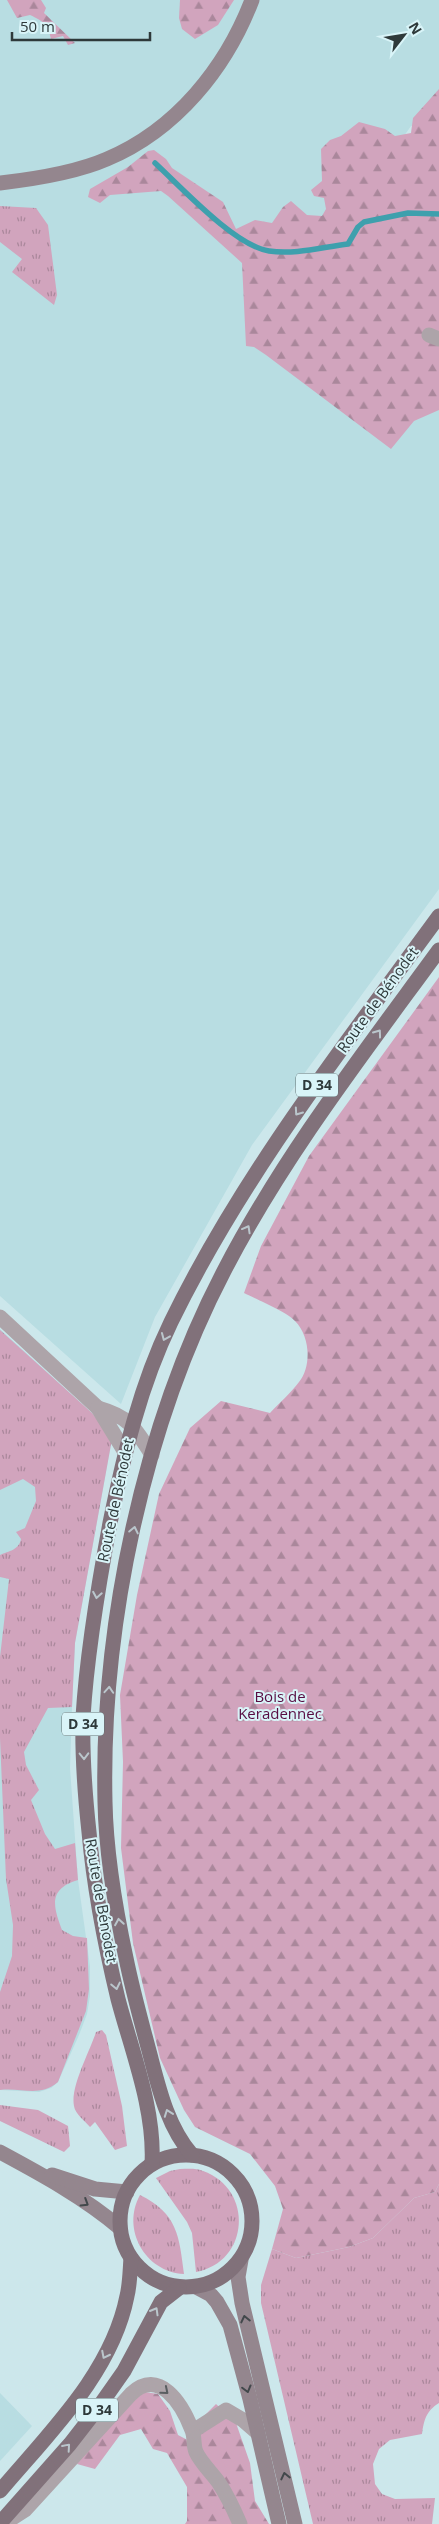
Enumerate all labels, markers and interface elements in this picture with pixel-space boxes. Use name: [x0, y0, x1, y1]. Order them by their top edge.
scale bar: [12, 10, 150, 42]
north arrow: [379, 10, 429, 60]
text: 50 m: [20, 16, 55, 36]
text: N: [404, 18, 427, 38]
street label: Route de Bénodet: [332, 943, 422, 1056]
one-way arrow: [372, 1029, 381, 1039]
road number: D 34: [296, 1074, 338, 1096]
one-way arrow: [295, 1106, 304, 1116]
one-way arrow: [241, 1225, 251, 1234]
one-way arrow: [161, 1332, 171, 1341]
street label: Route de Bénodet: [92, 1436, 138, 1563]
one-way arrow: [128, 1525, 138, 1534]
one-way arrow: [93, 1590, 103, 1599]
one-way arrow: [104, 1686, 115, 1694]
park label: Bois de Keradennec: [238, 1686, 322, 1723]
road number: D 34: [62, 1712, 104, 1736]
one-way arrow: [79, 1753, 89, 1761]
street label: Route de Bénodet: [81, 1837, 123, 1965]
one-way arrow: [114, 1917, 124, 1926]
one-way arrow: [110, 1982, 120, 1991]
one-way arrow: [164, 2109, 174, 2118]
one-way arrow: [80, 2196, 89, 2206]
one-way arrow: [149, 2308, 159, 2317]
one-way arrow: [240, 2314, 251, 2323]
one-way arrow: [101, 2349, 111, 2358]
one-way arrow: [241, 2384, 252, 2393]
one-way arrow: [160, 2385, 169, 2394]
road number: D 34: [76, 2398, 118, 2422]
one-way arrow: [62, 2444, 71, 2453]
one-way arrow: [280, 2472, 291, 2481]

